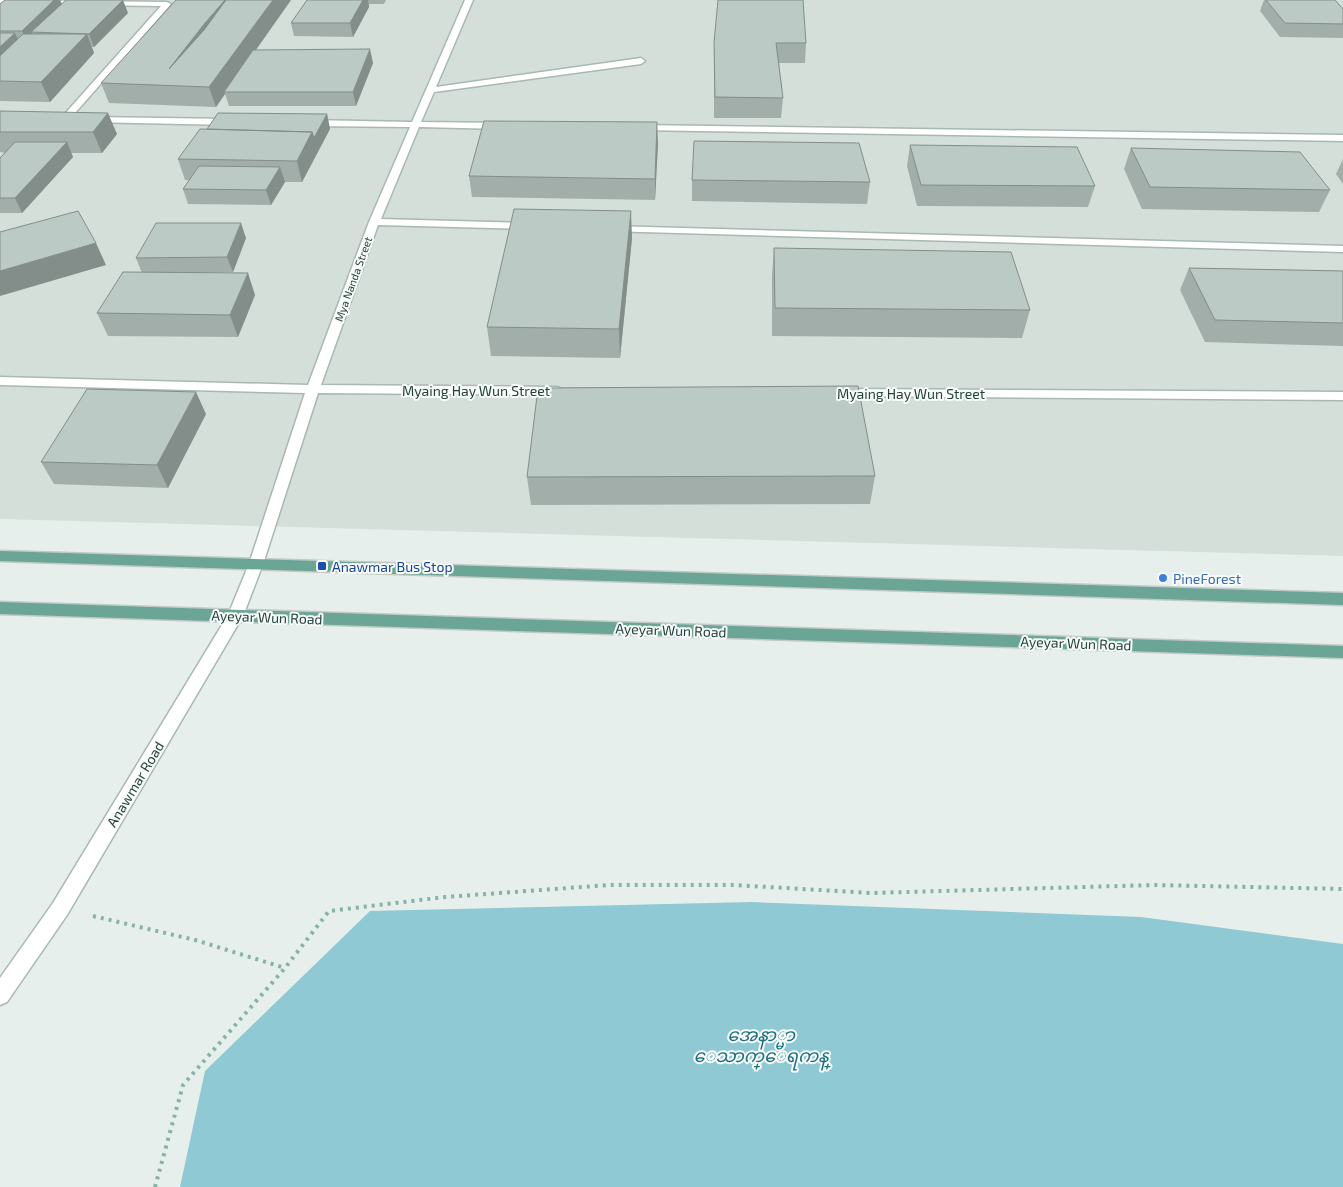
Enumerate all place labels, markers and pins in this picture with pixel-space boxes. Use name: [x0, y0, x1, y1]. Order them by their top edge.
place label: Anawmar Bus Stop: [332, 558, 453, 575]
marker: Anawmar Bus Stop: [316, 560, 328, 572]
place label: PineForest: [1173, 570, 1241, 587]
marker: PineForest: [1157, 572, 1169, 584]

